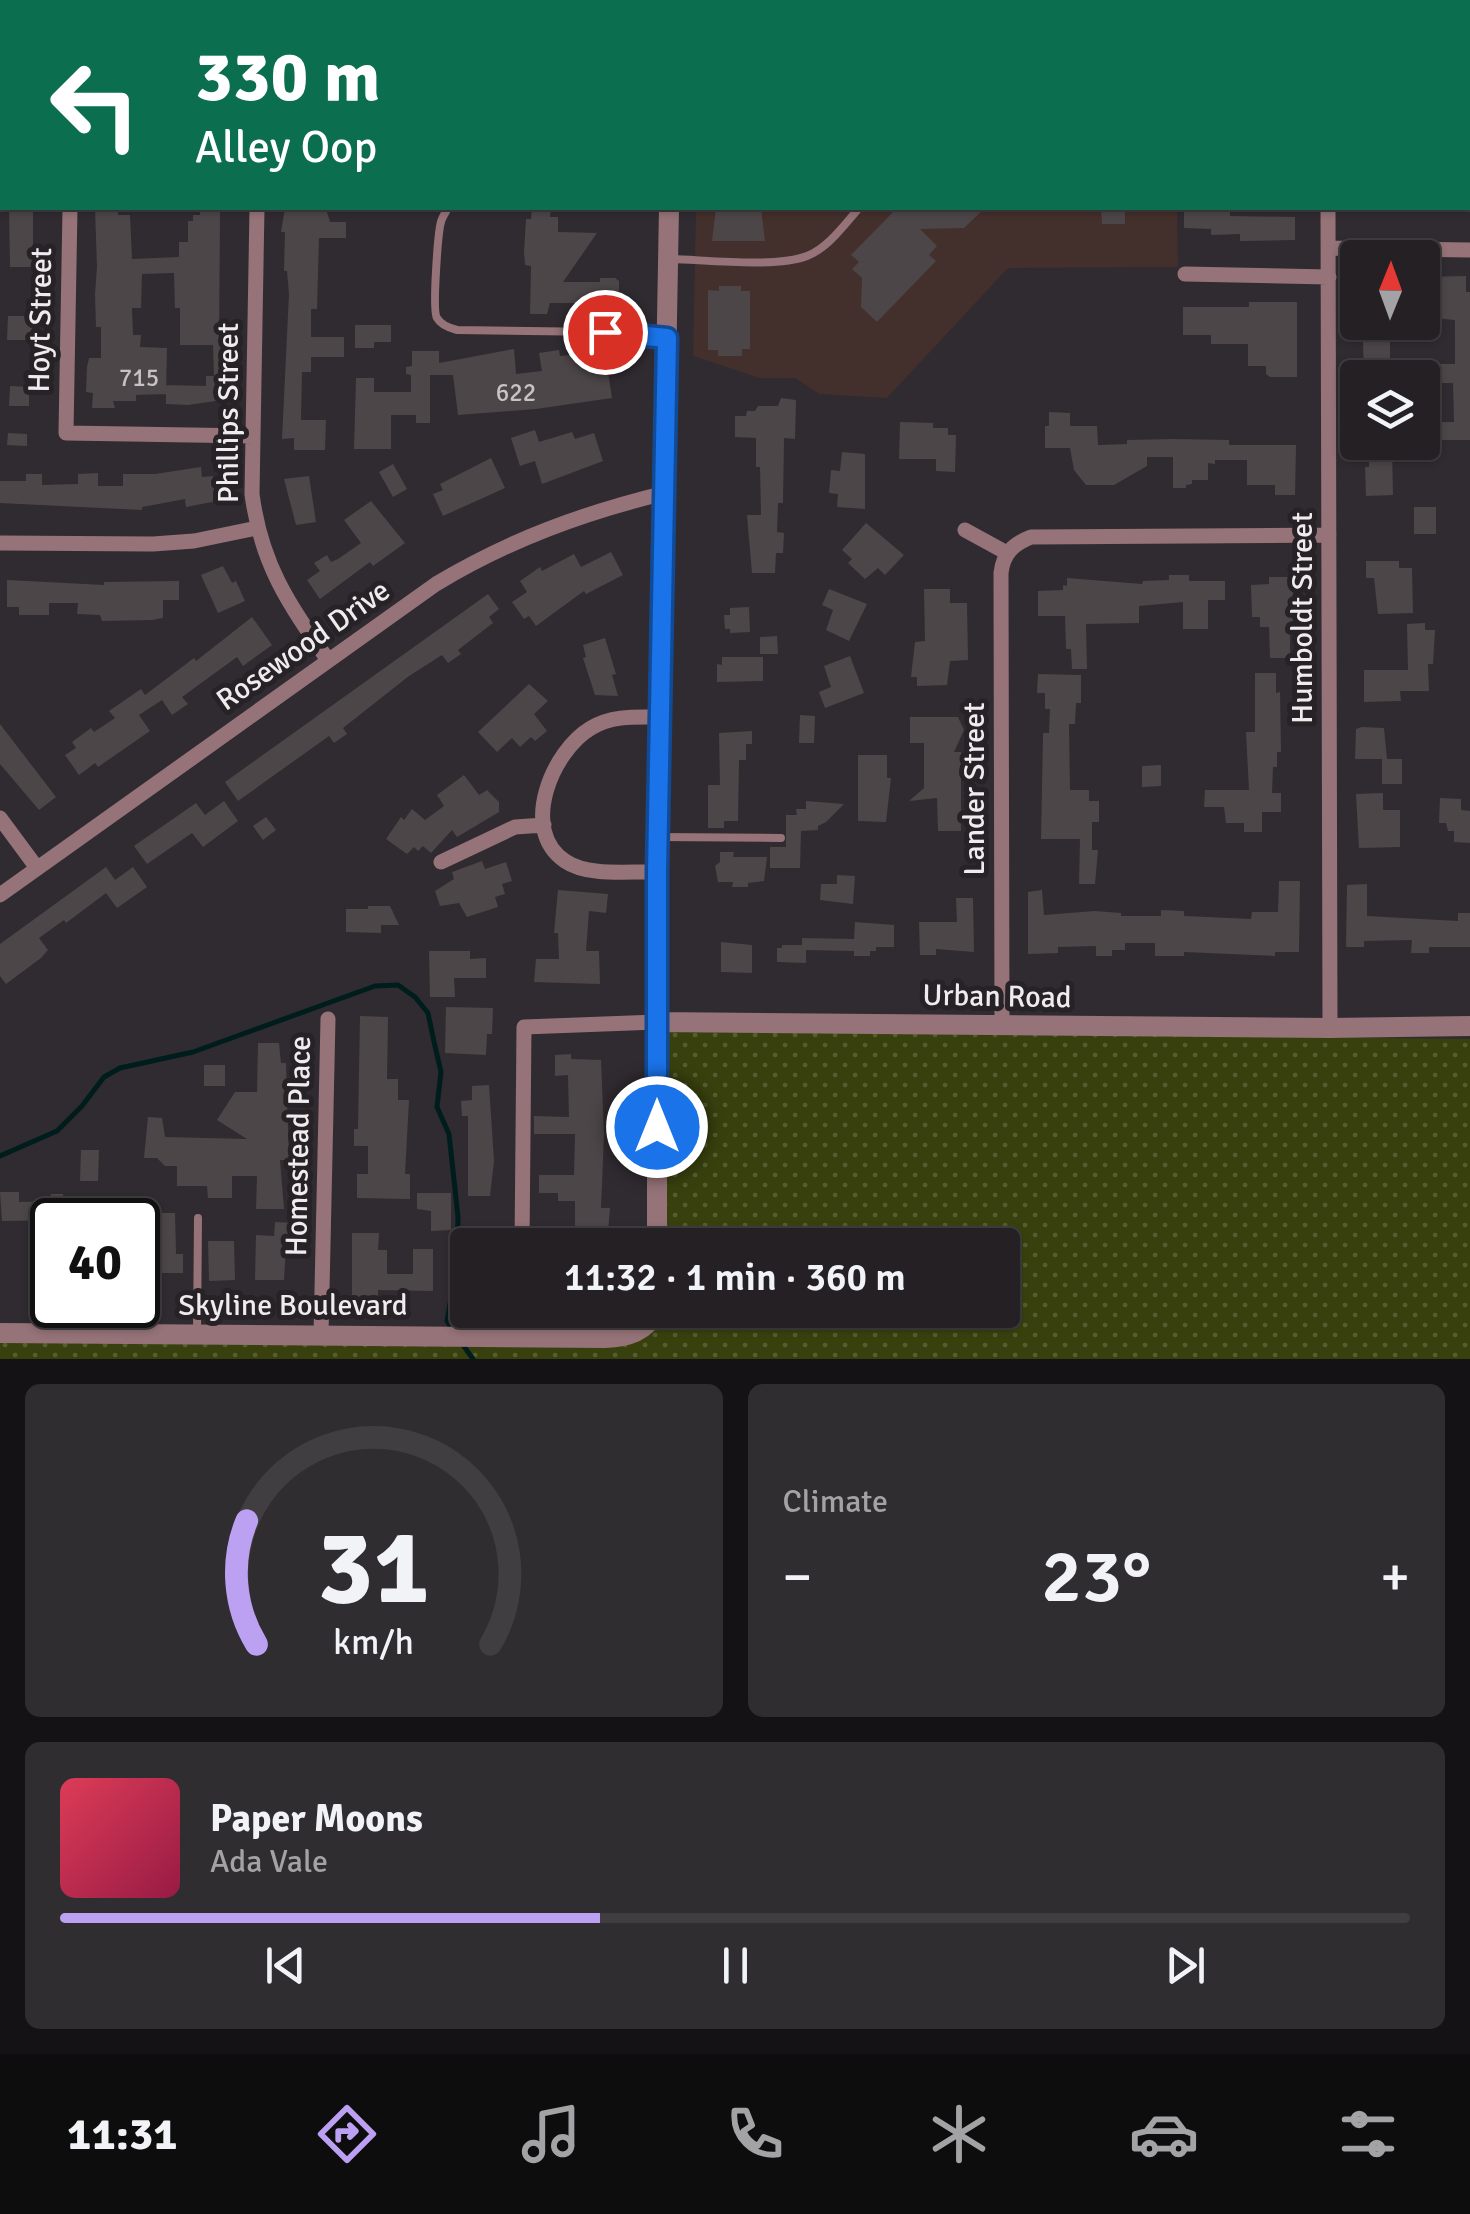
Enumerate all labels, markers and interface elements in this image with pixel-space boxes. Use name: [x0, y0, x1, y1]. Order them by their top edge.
text: 330 m: [195, 34, 380, 120]
icon: left: [30, 40, 160, 170]
text: Alley Oop: [195, 120, 377, 175]
north arrow: [1340, 240, 1440, 340]
map controls: [1340, 240, 1440, 460]
street label: Hoyt Street: [21, 247, 60, 393]
pin: [563, 290, 648, 375]
icon: arrive: [578, 305, 633, 360]
street label: Phillips Street: [210, 323, 247, 503]
button: layers: [1340, 360, 1440, 460]
house number: 715: [119, 362, 159, 393]
house number: 622: [496, 377, 536, 408]
street label: Humboldt Street: [1284, 512, 1321, 724]
street label: Rosewood Drive: [209, 572, 397, 719]
street label: Lander Street: [956, 702, 993, 876]
street label: Urban Road: [922, 977, 1072, 1016]
street label: Homestead Place: [278, 1035, 319, 1257]
position arrow: [605, 1075, 709, 1179]
speed limit sign: 40: [30, 1198, 160, 1328]
text: 11:32 · 1 min · 360 m: [564, 1254, 906, 1301]
street label: Skyline Boulevard: [178, 1287, 408, 1324]
text: Climate: [783, 1482, 888, 1521]
text: 31: [318, 1504, 430, 1632]
text: 23°: [1041, 1530, 1151, 1623]
text: −: [783, 1543, 812, 1611]
text: +: [1380, 1543, 1410, 1611]
text: km/h: [333, 1620, 414, 1664]
text: Paper Moons: [210, 1795, 423, 1842]
text: Ada Vale: [210, 1842, 328, 1881]
icon: previous: [258, 1938, 313, 1993]
icon: pause: [708, 1938, 763, 1993]
icon: next: [1158, 1938, 1213, 1993]
icon: directions: [312, 2099, 382, 2169]
icon: music: [516, 2099, 586, 2169]
icon: phone: [720, 2099, 790, 2169]
icon: climate: [924, 2099, 994, 2169]
icon: car: [1129, 2099, 1199, 2169]
icon: filters: [1333, 2099, 1403, 2169]
text: 11:31: [67, 2107, 178, 2162]

